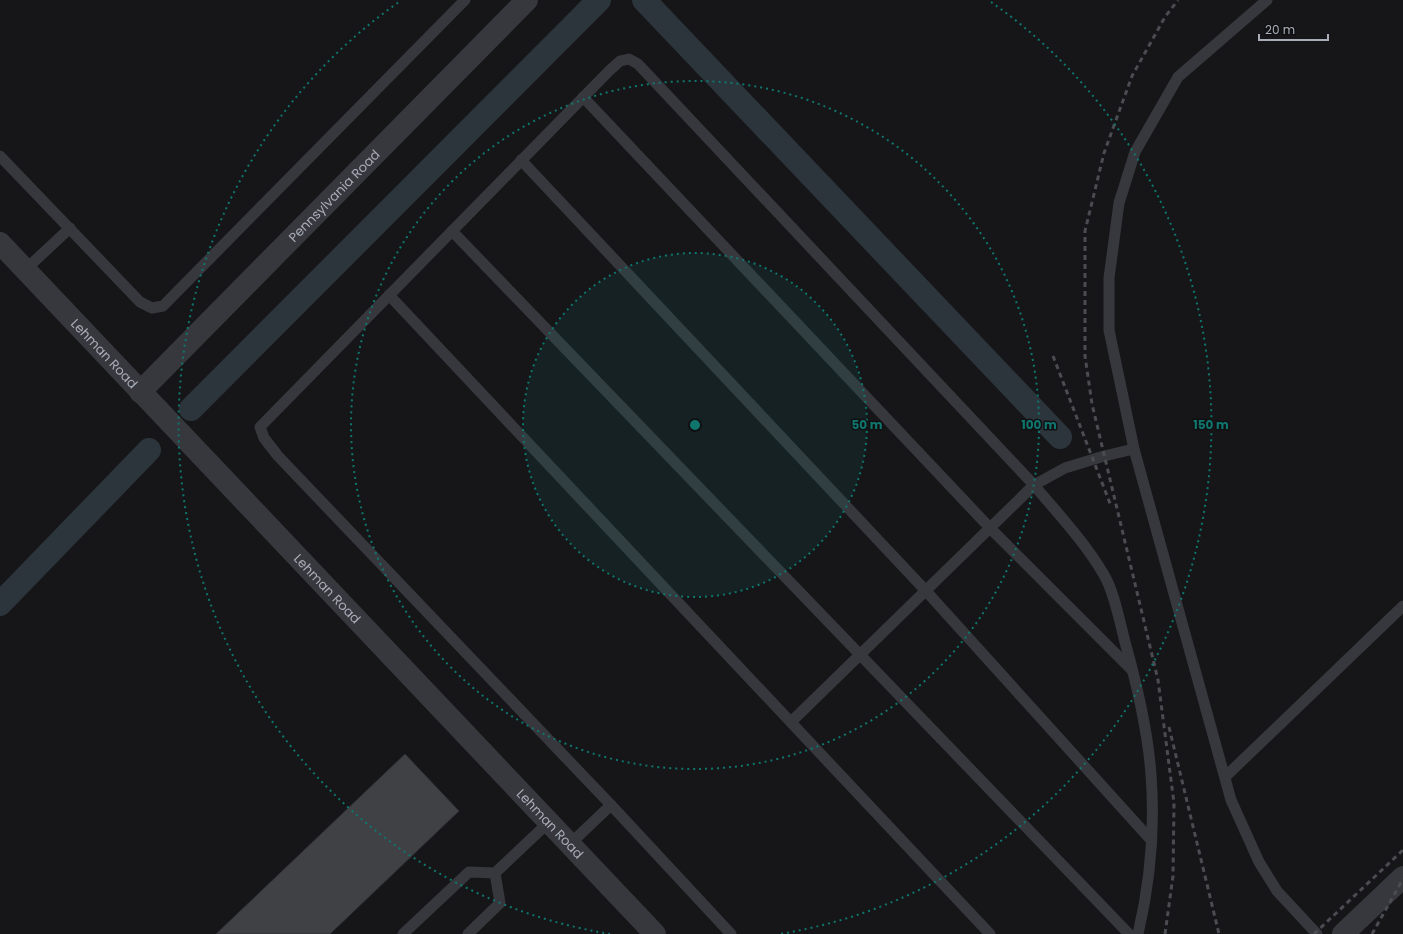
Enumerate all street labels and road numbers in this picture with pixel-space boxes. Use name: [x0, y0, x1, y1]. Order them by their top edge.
street label: Pennsylvania Road: [284, 145, 384, 246]
street label: Lehman Road: [67, 314, 142, 392]
street label: Lehman Road: [290, 549, 365, 628]
street label: Lehman Road: [513, 784, 588, 863]

